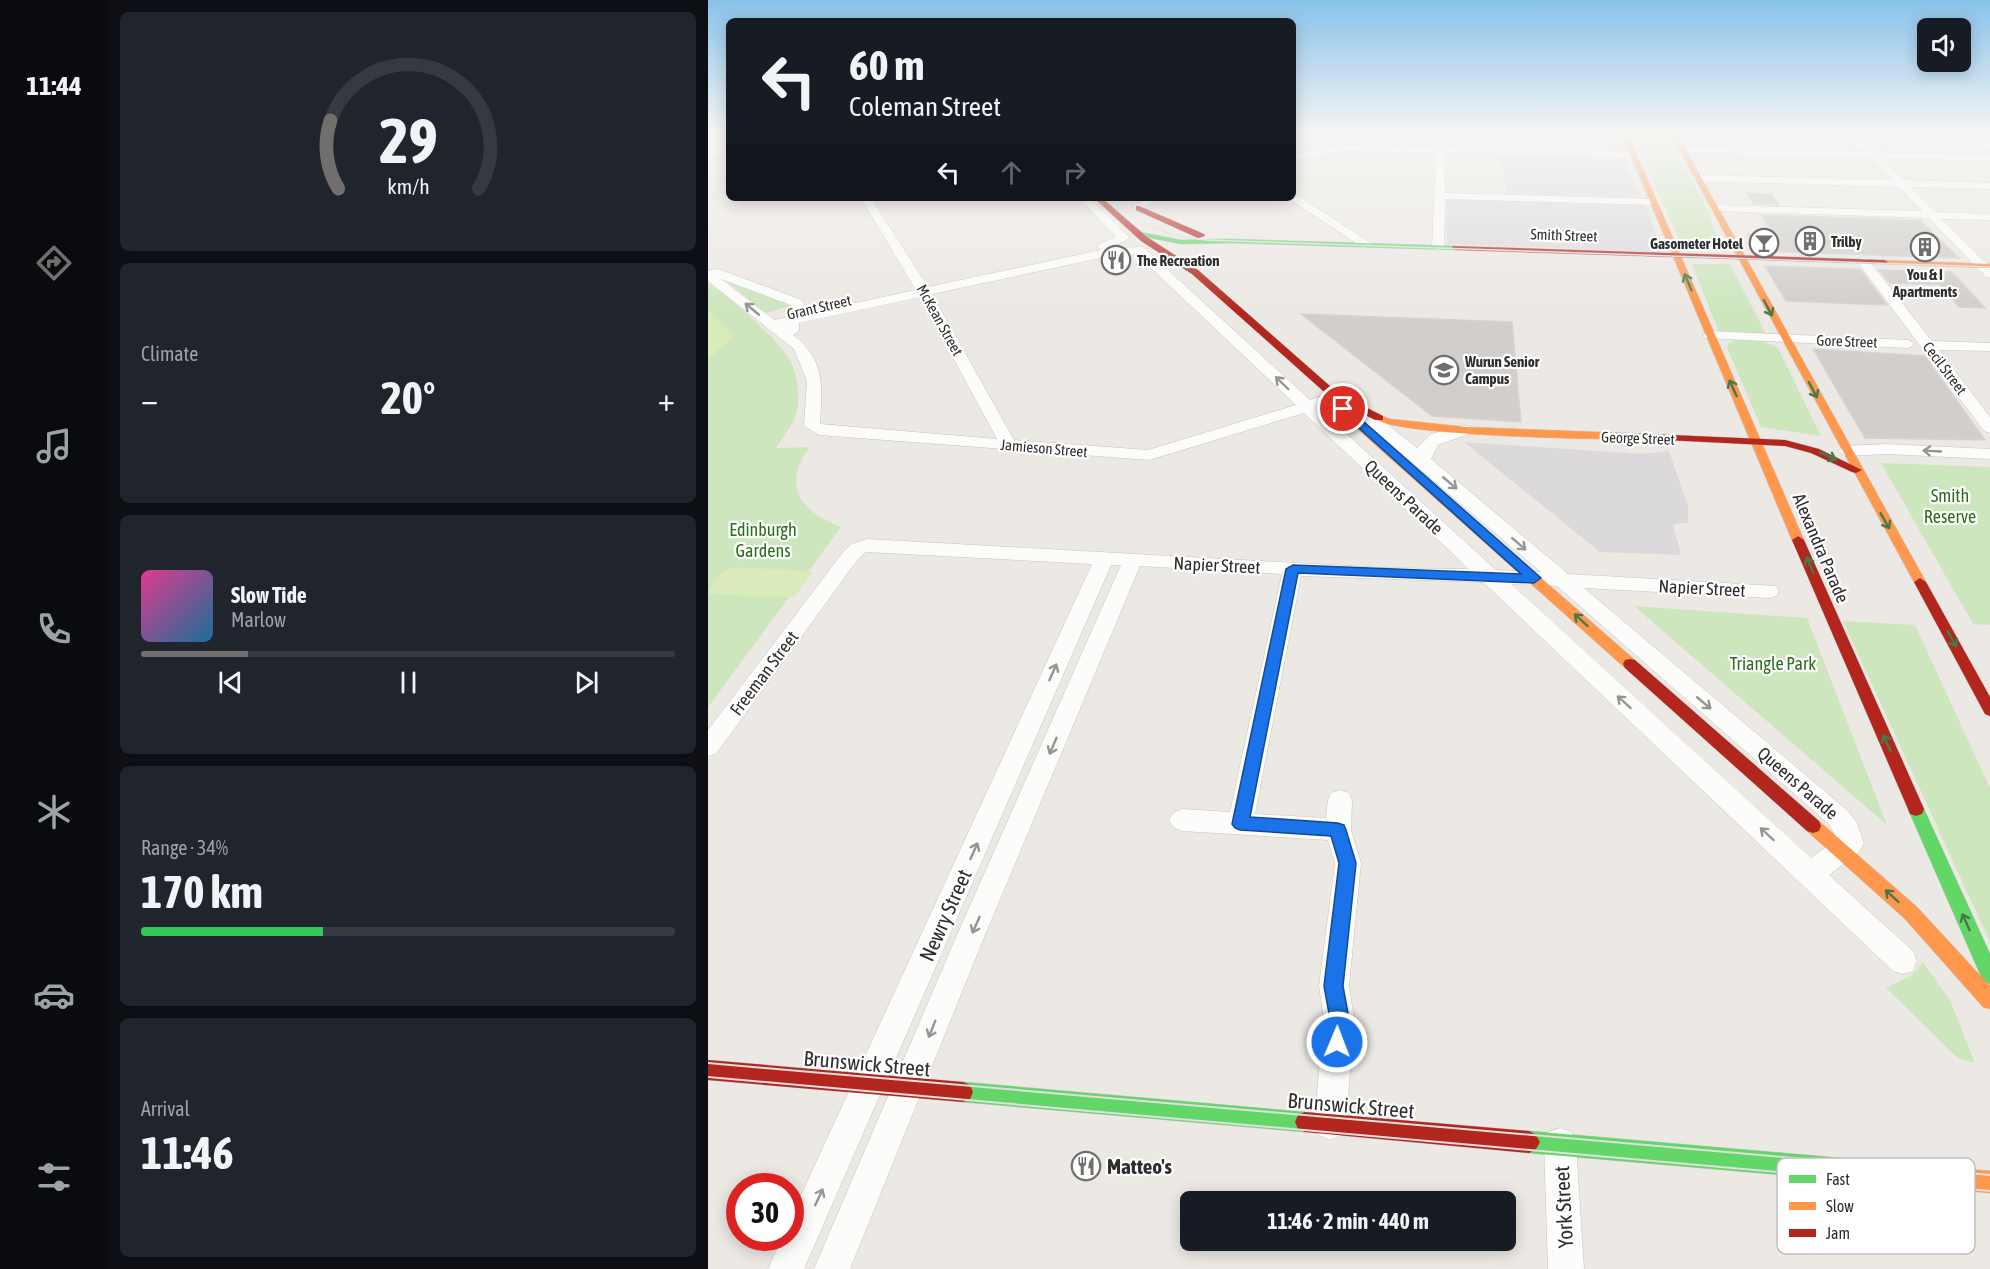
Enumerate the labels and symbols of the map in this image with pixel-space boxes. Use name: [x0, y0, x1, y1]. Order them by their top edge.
street label: Smith Street: [1530, 225, 1598, 245]
building icon: Trilby: [1794, 225, 1826, 257]
bar icon: Gasometer Hotel: [1748, 227, 1780, 259]
building icon: You & I Apartments: [1909, 231, 1941, 263]
place label: Trilby: [1831, 233, 1862, 250]
place label: Gasometer Hotel: [1650, 235, 1744, 252]
restaurant icon: The Recreation: [1100, 244, 1132, 276]
place label: The Recreation: [1137, 252, 1220, 269]
place label: You & I Apartments: [1892, 266, 1958, 300]
one-way arrow: [1682, 274, 1693, 292]
street label: McKean Street: [913, 281, 967, 359]
street label: Grant Street: [785, 291, 853, 323]
one-way arrow: [1763, 298, 1774, 316]
one-way arrow: [745, 302, 760, 316]
street label: Gore Street: [1816, 331, 1878, 351]
street label: Cecil Street: [1920, 338, 1970, 398]
place label: Wurun Senior Campus: [1464, 353, 1540, 387]
school or university icon: Wurun Senior Campus: [1428, 354, 1460, 386]
one-way arrow: [1274, 375, 1289, 390]
one-way arrow: [1727, 380, 1738, 398]
one-way arrow: [1807, 381, 1819, 398]
pin: [1317, 383, 1368, 434]
street label: George Street: [1601, 428, 1675, 448]
street label: Jamieson Street: [1000, 436, 1088, 460]
one-way arrow: [1922, 446, 1942, 457]
one-way arrow: [1818, 451, 1836, 463]
street label: Queens Parade: [1360, 455, 1448, 539]
one-way arrow: [1441, 476, 1457, 489]
park label: Smith Reserve: [1924, 485, 1976, 527]
street label: Alexandra Parade: [1788, 490, 1854, 606]
one-way arrow: [1880, 512, 1892, 529]
park label: Edinburgh Gardens: [729, 519, 797, 561]
one-way arrow: [1512, 537, 1527, 551]
street label: Napier Street: [1173, 552, 1261, 578]
one-way arrow: [1803, 556, 1815, 574]
street label: Napier Street: [1658, 575, 1746, 601]
one-way arrow: [1574, 613, 1589, 627]
street label: Freeman Street: [725, 627, 803, 719]
one-way arrow: [1947, 630, 1958, 648]
park label: Triangle Park: [1730, 653, 1816, 674]
one-way arrow: [1048, 664, 1059, 682]
one-way arrow: [1616, 695, 1631, 709]
one-way arrow: [1696, 696, 1712, 709]
one-way arrow: [1881, 735, 1893, 753]
one-way arrow: [1047, 736, 1058, 755]
street label: Queens Parade: [1753, 742, 1843, 824]
one-way arrow: [1760, 827, 1775, 841]
one-way arrow: [969, 842, 980, 860]
street label: Newry Street: [914, 865, 976, 965]
one-way arrow: [1885, 889, 1900, 903]
one-way arrow: [1960, 913, 1972, 931]
one-way arrow: [970, 915, 981, 933]
position arrow: [1305, 1010, 1369, 1074]
one-way arrow: [926, 1020, 937, 1038]
street label: Brunswick Street: [803, 1046, 931, 1080]
street label: Brunswick Street: [1287, 1088, 1415, 1122]
restaurant icon: Matteo's: [1070, 1150, 1102, 1182]
place label: Matteo's: [1107, 1154, 1173, 1178]
legend: [1777, 1158, 1975, 1254]
street label: York Street: [1549, 1165, 1577, 1249]
text: Fast: [1826, 1170, 1850, 1188]
speed limit sign: 30: [726, 1173, 804, 1251]
one-way arrow: [813, 1188, 825, 1206]
text: Slow: [1826, 1197, 1854, 1215]
text: Jam: [1826, 1224, 1850, 1242]

